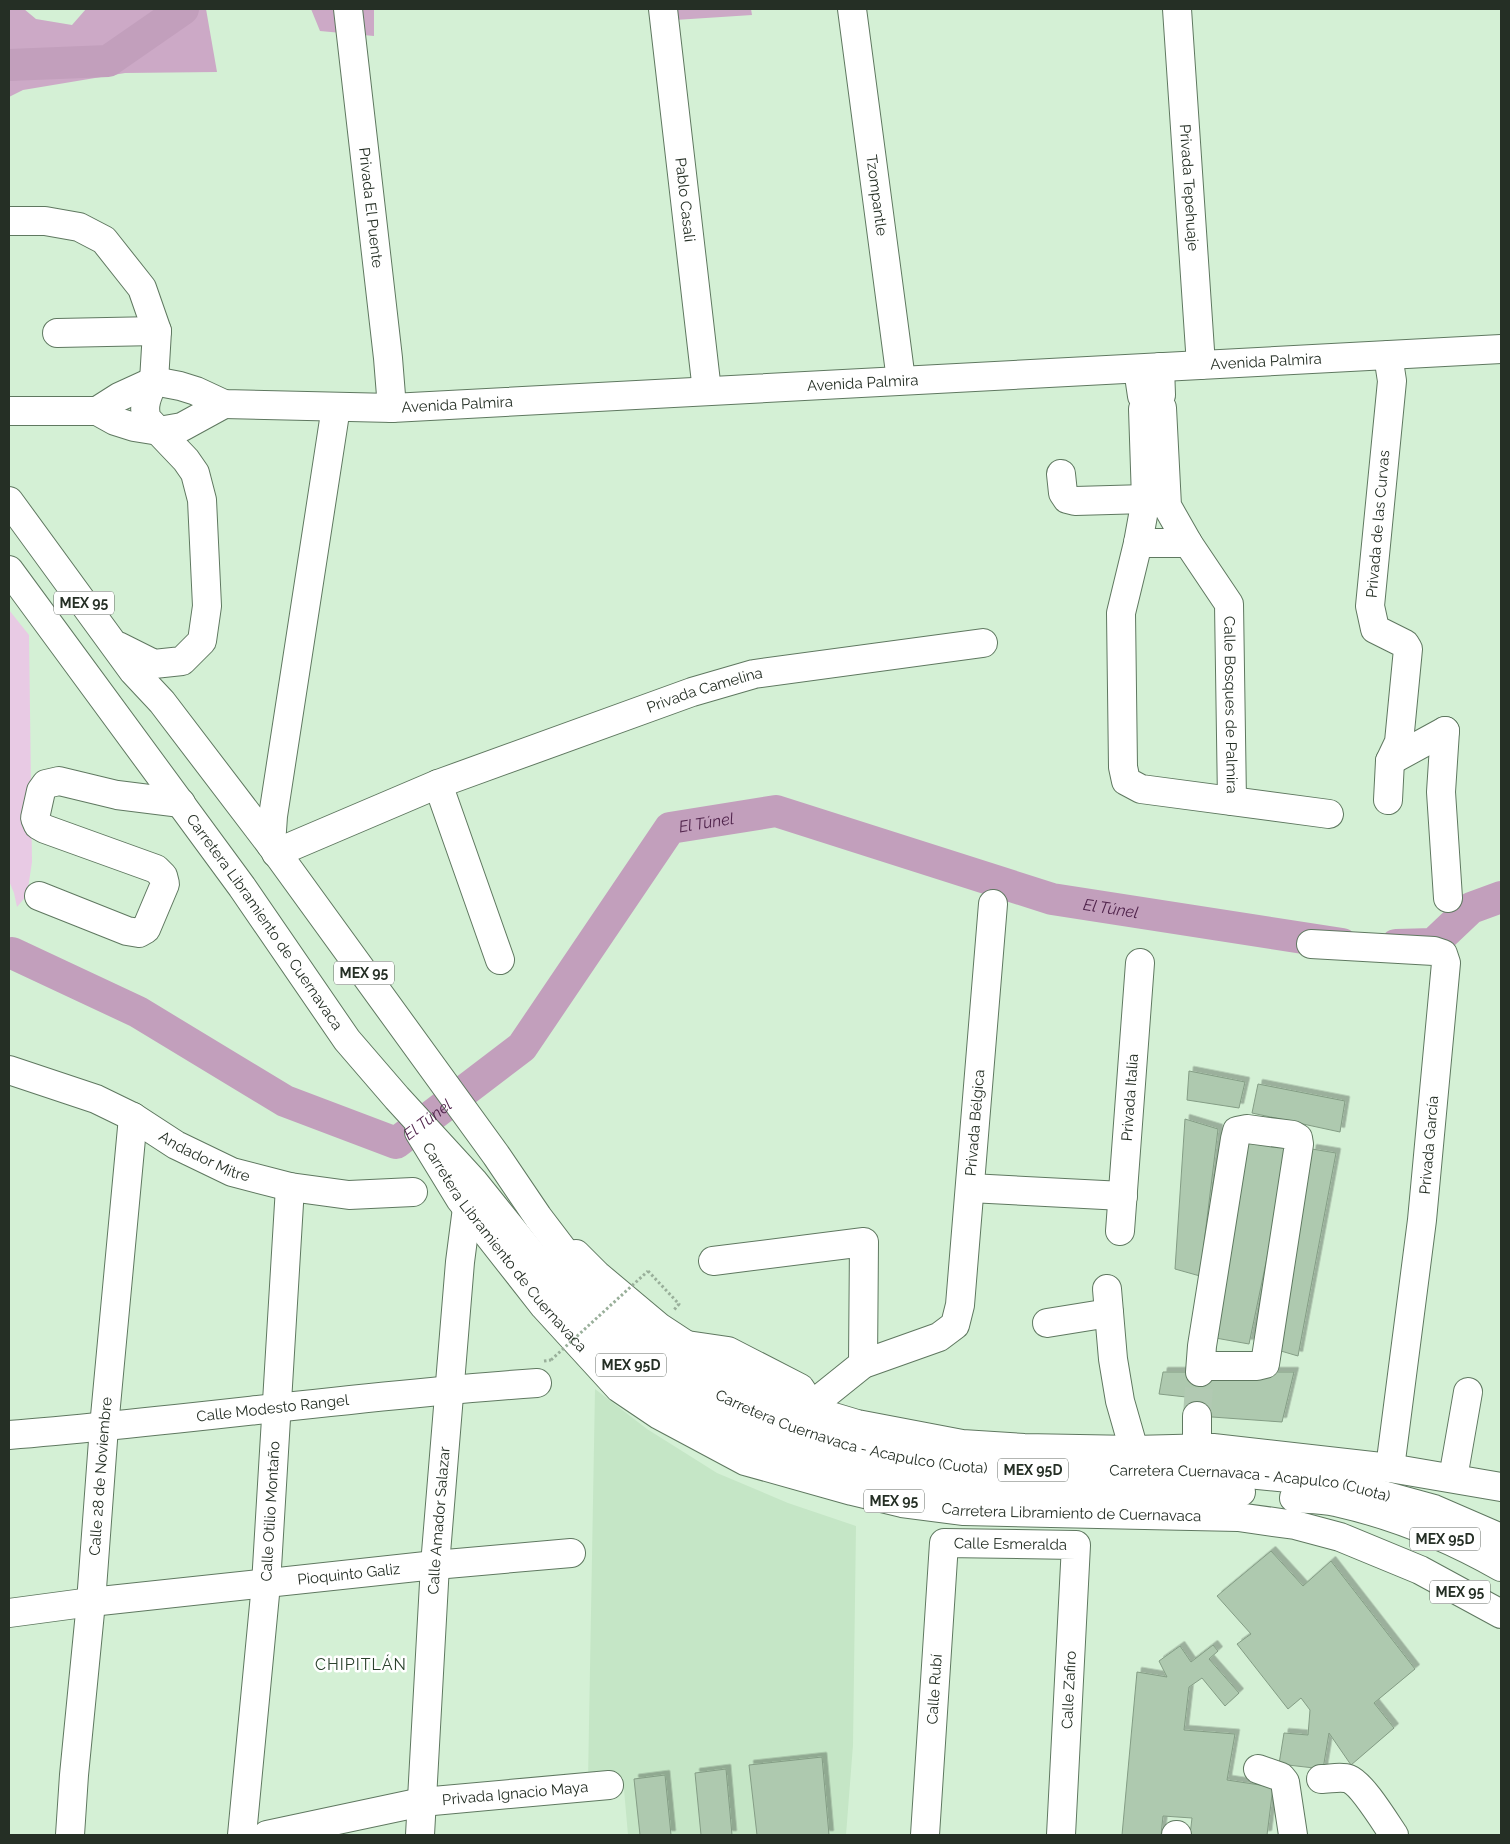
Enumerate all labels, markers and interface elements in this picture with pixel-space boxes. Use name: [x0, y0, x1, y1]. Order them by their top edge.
street label: Privada Tepehuaje: [1176, 124, 1202, 252]
street label: Privada El Puente: [355, 146, 387, 269]
street label: Tzompantle: [862, 154, 891, 237]
street label: Pablo Casali: [671, 157, 699, 243]
street label: Avenida Palmira: [1210, 350, 1322, 373]
street label: Avenida Palmira: [806, 371, 919, 395]
street label: Avenida Palmira: [401, 393, 513, 416]
street label: Privada de las Curvas: [1363, 449, 1393, 599]
road number: MEX 95: [54, 592, 114, 614]
street label: Calle Bosques de Palmira: [1220, 616, 1241, 794]
street label: Privada Camelina: [644, 664, 764, 717]
water label: El Túnel: [677, 809, 735, 836]
street label: Carretera Libramiento de Cuernavaca: [182, 810, 346, 1034]
water label: El Túnel: [1082, 895, 1140, 922]
road number: MEX 95: [334, 961, 394, 984]
street label: Privada Italia: [1118, 1053, 1142, 1142]
street label: Privada Bélgica: [962, 1069, 988, 1177]
water label: El Túnel: [400, 1095, 455, 1144]
street label: Privada García: [1416, 1095, 1442, 1195]
street label: Andador Mitre: [156, 1127, 252, 1185]
street label: Carretera Libramiento de Cuernavaca: [419, 1139, 591, 1356]
road number: MEX 95D: [596, 1354, 666, 1376]
street label: Carretera Cuernavaca - Acapulco (Cuota): [713, 1386, 988, 1477]
street label: Calle Modesto Rangel: [196, 1391, 351, 1426]
street label: Calle 28 de Noviembre: [85, 1396, 116, 1556]
street label: Calle Otilio Montaño: [257, 1441, 284, 1582]
street label: Calle Amador Salazar: [424, 1445, 454, 1595]
road number: MEX 95D: [998, 1458, 1068, 1482]
street label: Carretera Cuernavaca - Acapulco (Cuota): [1109, 1462, 1392, 1506]
road number: MEX 95: [864, 1490, 924, 1512]
street label: Carretera Libramiento de Cuernavaca: [941, 1499, 1202, 1525]
road number: MEX 95D: [1410, 1528, 1480, 1550]
street label: Calle Esmeralda: [954, 1534, 1067, 1554]
street label: Pioquinto Galiz: [297, 1560, 401, 1589]
road number: MEX 95: [1430, 1580, 1490, 1604]
street label: Calle Zafiro: [1058, 1650, 1080, 1730]
street label: Calle Rubí: [923, 1653, 946, 1725]
district label: CHIPITLÁN: [315, 1654, 407, 1674]
street label: Privada Ignacio Maya: [441, 1778, 589, 1809]

